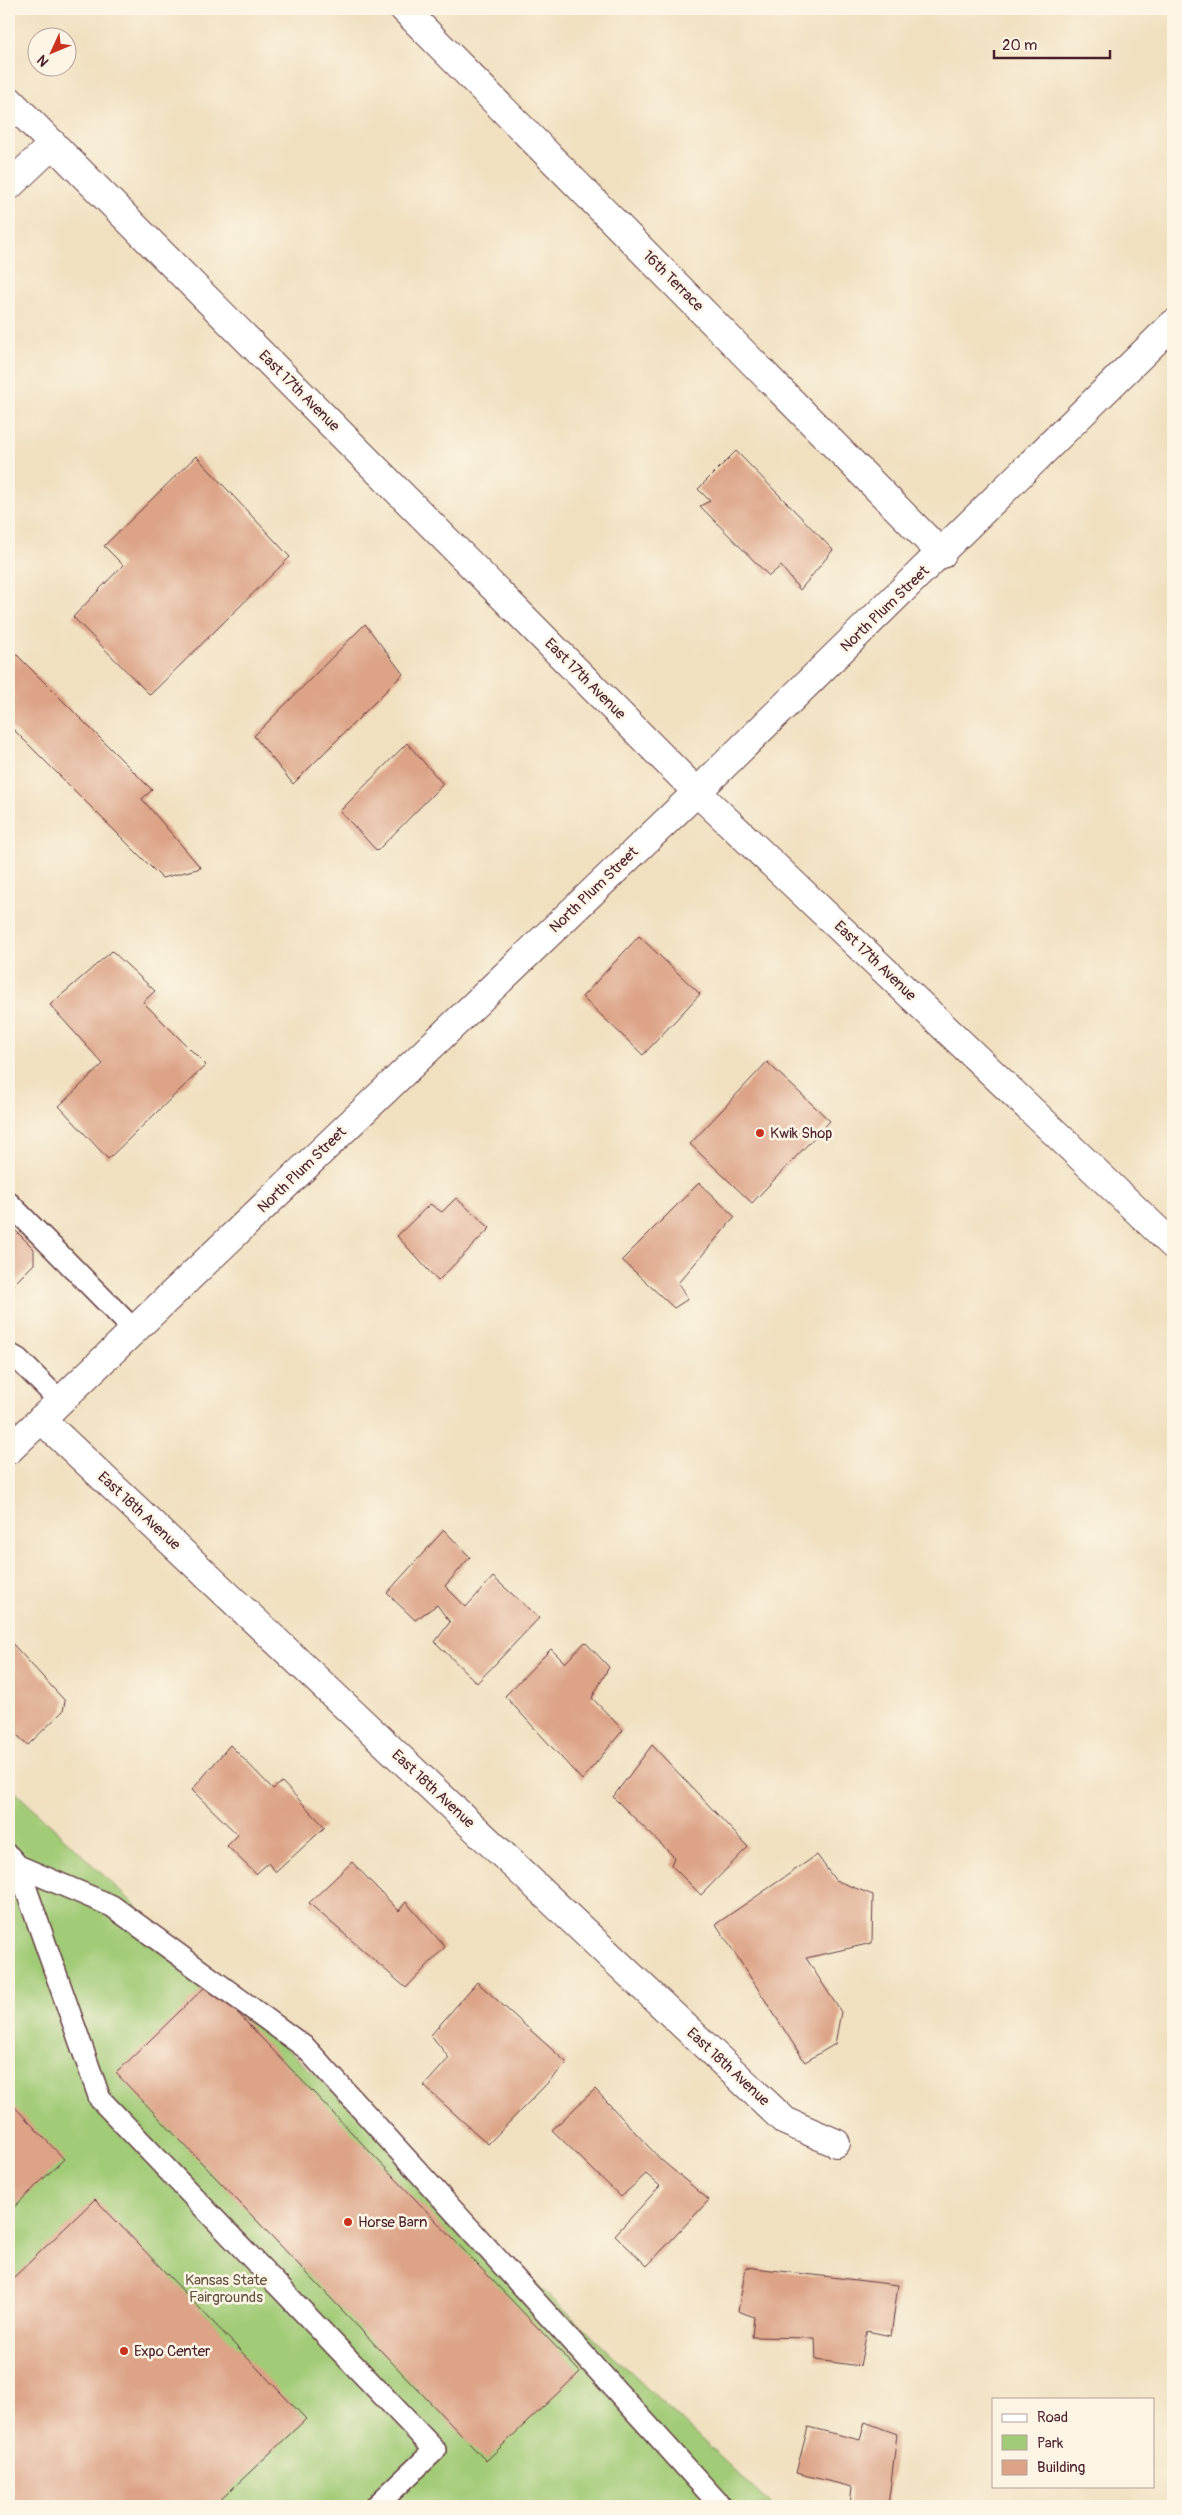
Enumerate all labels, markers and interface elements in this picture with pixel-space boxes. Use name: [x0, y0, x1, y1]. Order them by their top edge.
north arrow: [28, 28, 78, 78]
scale bar: [994, 28, 1111, 60]
text: 20 m: [1002, 36, 1037, 55]
text: N: [34, 51, 52, 70]
street label: 16th Terrace: [639, 247, 708, 316]
street label: East 17th Avenue: [254, 346, 344, 436]
street label: North Plum Street: [837, 561, 934, 656]
street label: East 17th Avenue: [540, 634, 630, 724]
street label: North Plum Street: [546, 842, 643, 937]
street label: East 17th Avenue: [830, 917, 921, 1005]
street label: North Plum Street: [254, 1122, 351, 1217]
place label: Kwik Shop: [770, 1124, 832, 1143]
marker: Kwik Shop: [754, 1127, 766, 1139]
street label: East 18th Avenue: [94, 1468, 185, 1555]
street label: East 18th Avenue: [388, 1746, 479, 1833]
street label: East 18th Avenue: [683, 2024, 774, 2111]
place label: Horse Barn: [358, 2213, 428, 2232]
marker: Horse Barn: [342, 2216, 354, 2228]
park label: Kansas State Fairgrounds: [185, 2271, 268, 2307]
place label: Expo Center: [134, 2342, 211, 2361]
marker: Expo Center: [118, 2345, 130, 2357]
legend: [992, 2398, 1154, 2488]
text: Road: [1037, 2408, 1068, 2427]
text: Park: [1037, 2434, 1064, 2453]
text: Building: [1037, 2458, 1085, 2477]

